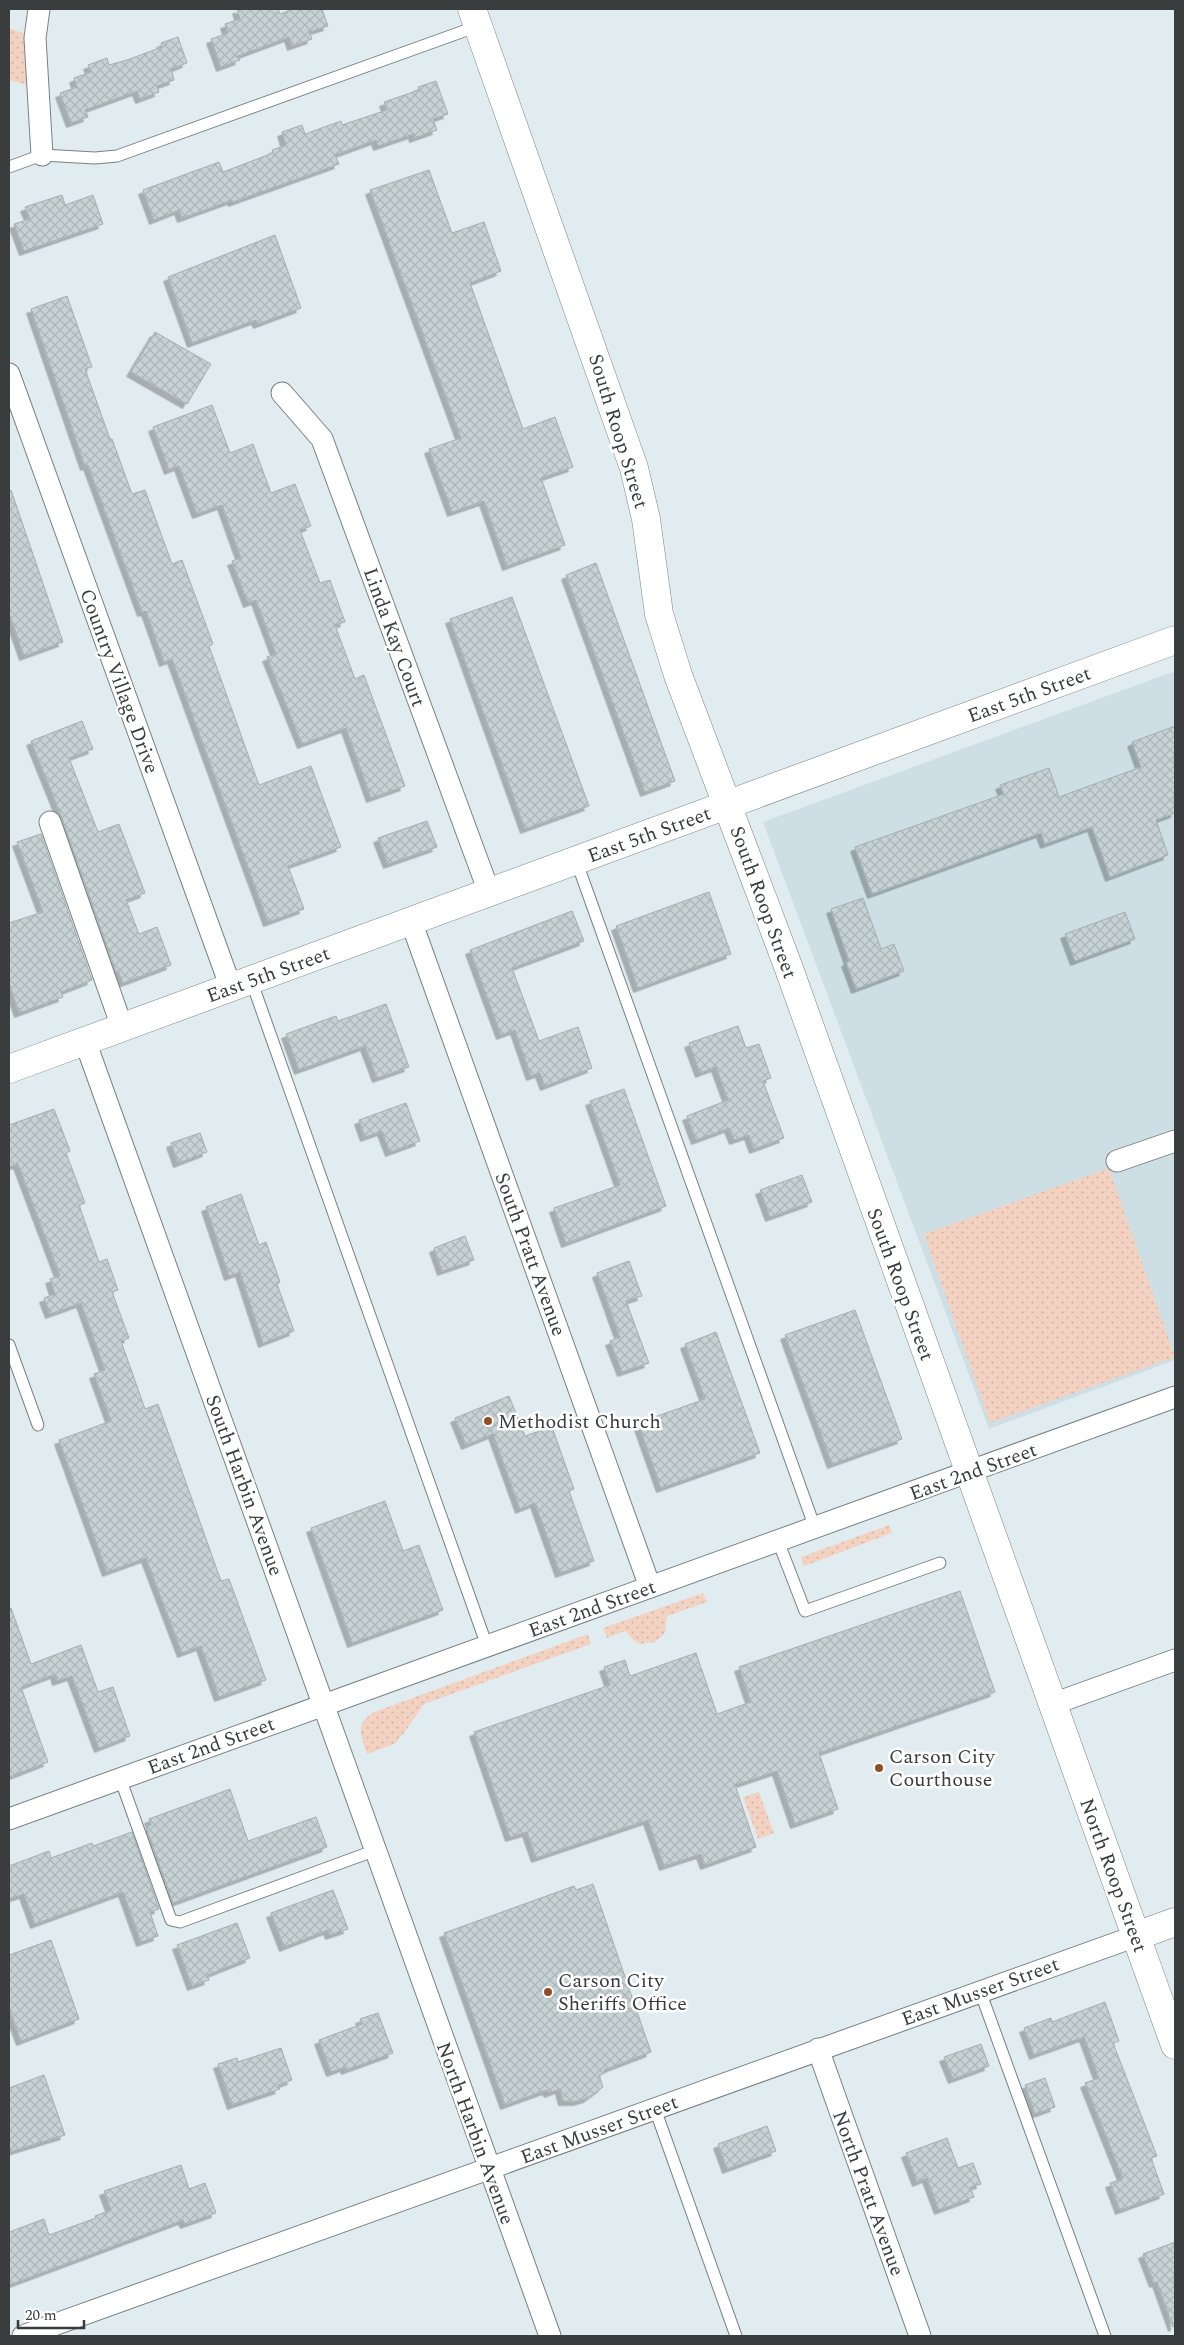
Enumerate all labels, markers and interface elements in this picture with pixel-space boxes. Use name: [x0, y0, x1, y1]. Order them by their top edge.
street label: South Roop Street: [580, 350, 656, 512]
street label: Linda Kay Court: [355, 563, 433, 711]
street label: Country Village Drive: [72, 585, 166, 778]
street label: East 5th Street: [963, 659, 1095, 731]
street label: East 5th Street: [583, 799, 715, 871]
street label: South Roop Street: [722, 822, 805, 983]
street label: East 5th Street: [202, 939, 334, 1011]
street label: South Pratt Avenue: [486, 1168, 574, 1340]
street label: South Roop Street: [859, 1204, 942, 1365]
street label: South Harbin Avenue: [197, 1391, 291, 1580]
place label: Methodist Church: [498, 1407, 661, 1437]
marker: Methodist Church: [482, 1415, 494, 1427]
street label: East 2nd Street: [905, 1435, 1041, 1509]
street label: East 2nd Street: [524, 1572, 660, 1646]
street label: East 2nd Street: [143, 1709, 279, 1783]
place label: Carson City Courthouse: [889, 1742, 996, 1795]
marker: Carson City Courthouse: [873, 1762, 885, 1774]
street label: North Roop Street: [1071, 1794, 1155, 1957]
street label: East Musser Street: [897, 1949, 1063, 2034]
place label: Carson City Sheriffs Office: [558, 1966, 687, 2019]
marker: Carson City Sheriffs Office: [542, 1986, 554, 1998]
street label: North Harbin Avenue: [428, 2038, 522, 2229]
street label: East Musser Street: [516, 2087, 682, 2172]
street label: North Pratt Avenue: [824, 2106, 912, 2280]
scale bar: [18, 2298, 84, 2330]
text: 20 m: [25, 2304, 57, 2327]

